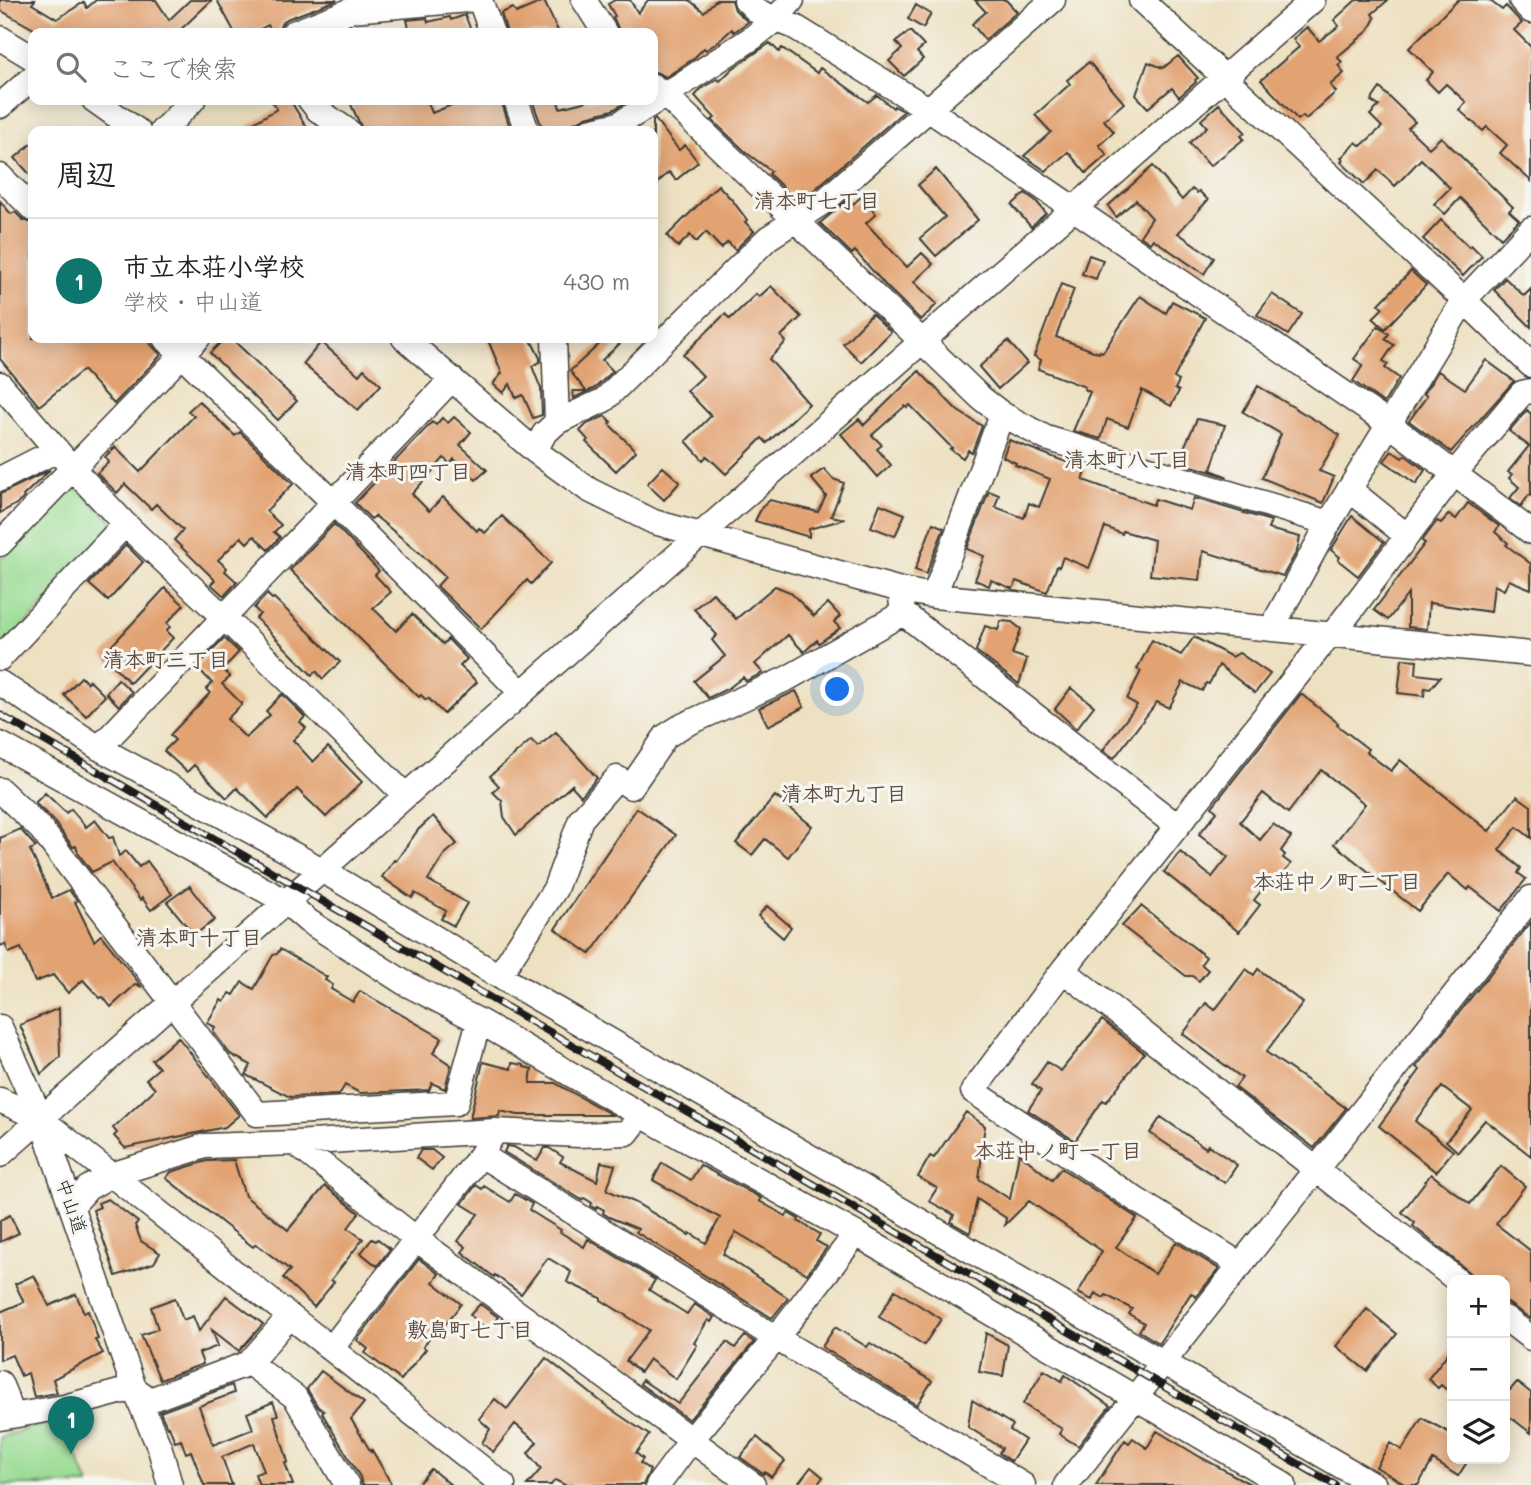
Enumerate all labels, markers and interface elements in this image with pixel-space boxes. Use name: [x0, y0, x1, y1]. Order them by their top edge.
search box: [28, 28, 658, 105]
icon: search: [52, 48, 90, 86]
text: ここで検索: [108, 51, 238, 85]
text: 周辺: [56, 153, 116, 193]
district label: 清本町七丁目: [754, 186, 880, 213]
text: 市立本荘小学校: [123, 249, 305, 283]
text: 1: [74, 266, 84, 296]
text: 430 m: [563, 266, 630, 296]
text: 学校 · 中山道: [123, 286, 263, 316]
district label: 清本町八丁目: [1064, 445, 1190, 472]
district label: 清本町四丁目: [345, 457, 471, 484]
district label: 清本町三丁目: [103, 645, 229, 672]
your location: [820, 672, 854, 706]
district label: 清本町九丁目: [781, 779, 907, 806]
district label: 本荘中ノ町二丁目: [1253, 867, 1421, 894]
district label: 清本町十丁目: [136, 923, 262, 950]
district label: 本荘中ノ町一丁目: [974, 1136, 1142, 1163]
street label: 中山道: [51, 1175, 94, 1237]
map controls: [1447, 1275, 1510, 1464]
button: +: [1447, 1275, 1510, 1338]
district label: 敷島町七丁目: [407, 1315, 533, 1342]
button: −: [1447, 1338, 1510, 1401]
pin: 1: [48, 1396, 94, 1454]
button: layers: [1447, 1401, 1510, 1464]

